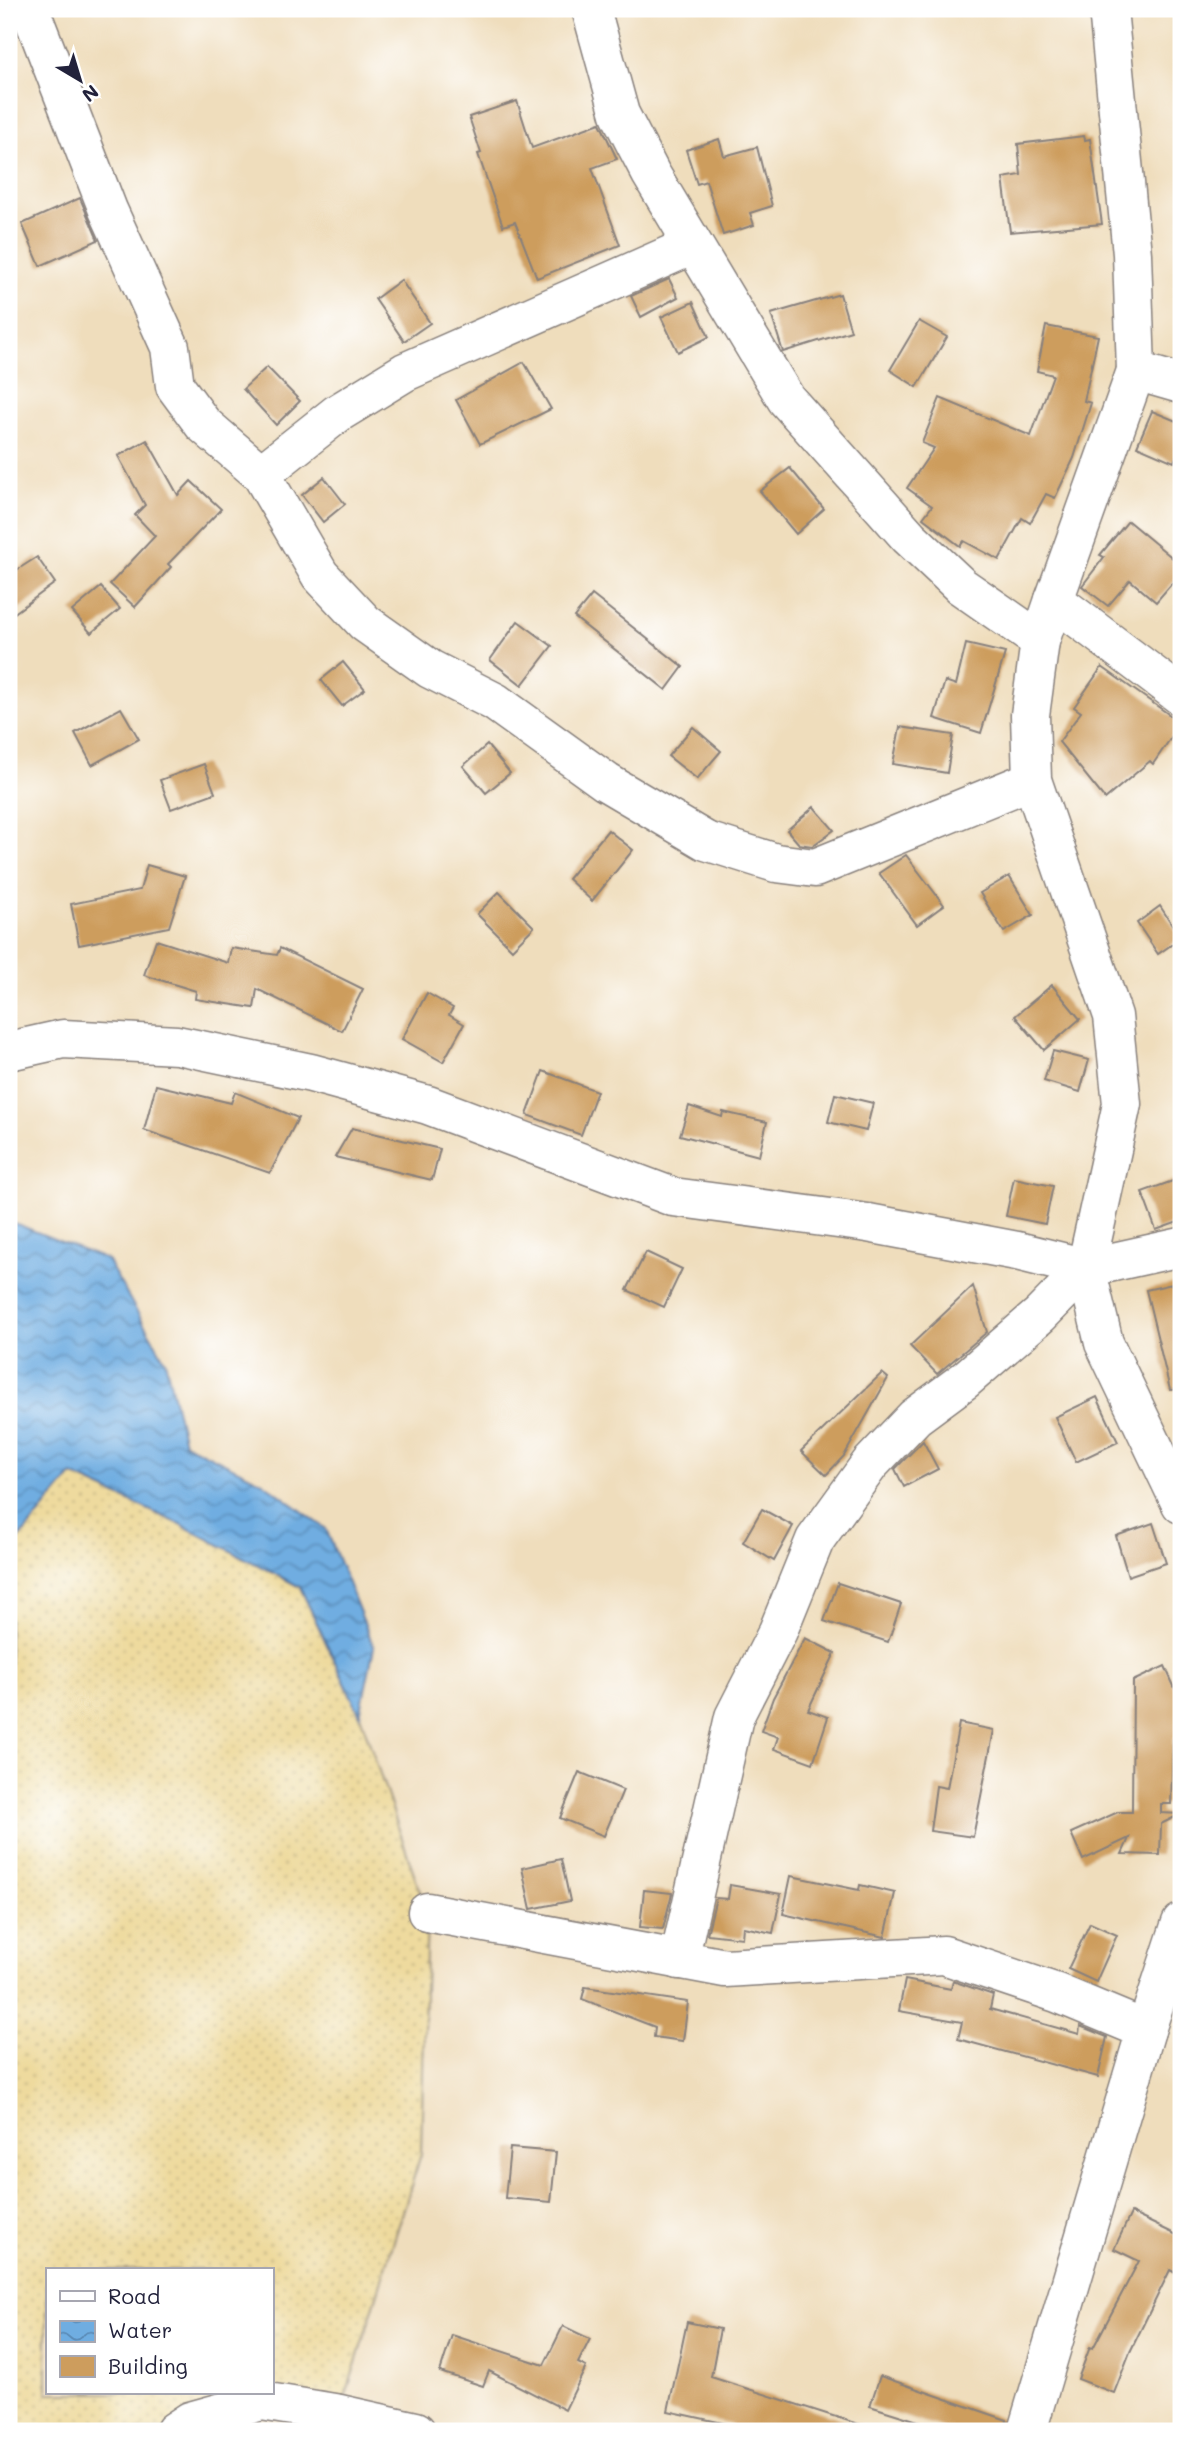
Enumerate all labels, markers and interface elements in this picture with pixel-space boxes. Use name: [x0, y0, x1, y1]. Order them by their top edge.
north arrow: [46, 46, 116, 116]
text: N: [77, 80, 104, 108]
legend: [46, 2268, 273, 2394]
text: Road: [108, 2282, 160, 2309]
text: Water: [108, 2316, 172, 2343]
text: Building: [108, 2352, 188, 2379]

